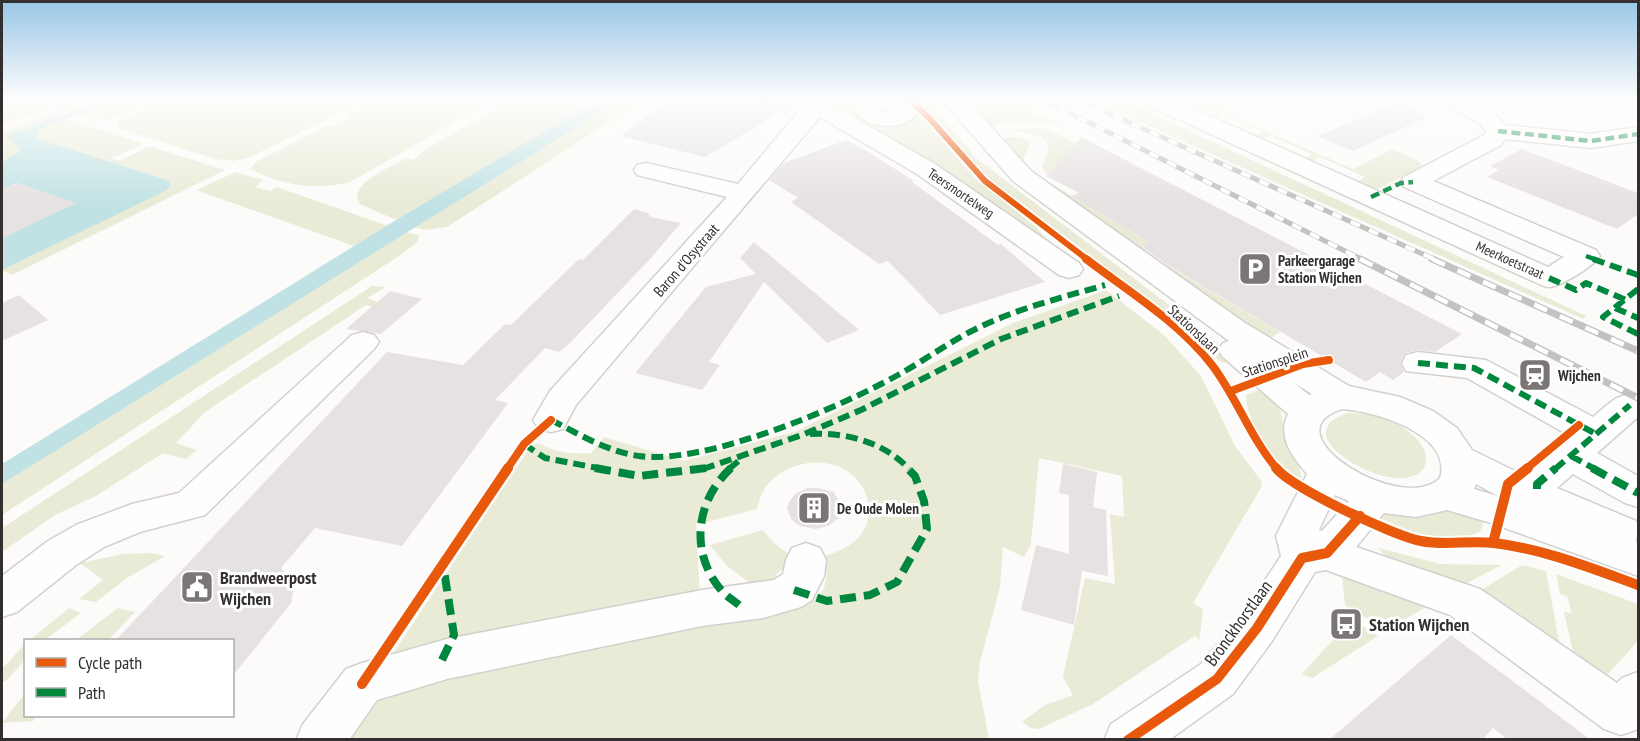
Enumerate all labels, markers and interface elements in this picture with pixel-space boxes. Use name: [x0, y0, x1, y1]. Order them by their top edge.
street label: Teersmortelweg: [924, 164, 998, 222]
street label: Baron d'Osystraat: [649, 220, 723, 300]
street label: Meerkoetstraat: [1473, 237, 1547, 283]
parking icon: Parkeergarage Station Wijchen: [1237, 251, 1273, 287]
place label: Parkeergarage Station Wijchen: [1278, 251, 1362, 287]
street label: Stationslaan: [1164, 300, 1224, 358]
street label: Stationsplein: [1240, 342, 1310, 382]
station icon: Wijchen: [1517, 357, 1553, 393]
place label: Wijchen: [1557, 366, 1601, 385]
building icon: De Oude Molen: [796, 490, 832, 526]
place label: De Oude Molen: [837, 499, 919, 518]
place label: Brandweerpost Wijchen: [219, 566, 317, 610]
public building icon: Brandweerpost Wijchen: [179, 569, 215, 605]
street label: Bronckhorstlaan: [1199, 576, 1277, 670]
bus stop icon: Station Wijchen: [1328, 606, 1364, 642]
place label: Station Wijchen: [1369, 613, 1469, 636]
legend: [24, 639, 234, 717]
text: Cycle path: [78, 651, 142, 674]
text: Path: [78, 681, 106, 704]

